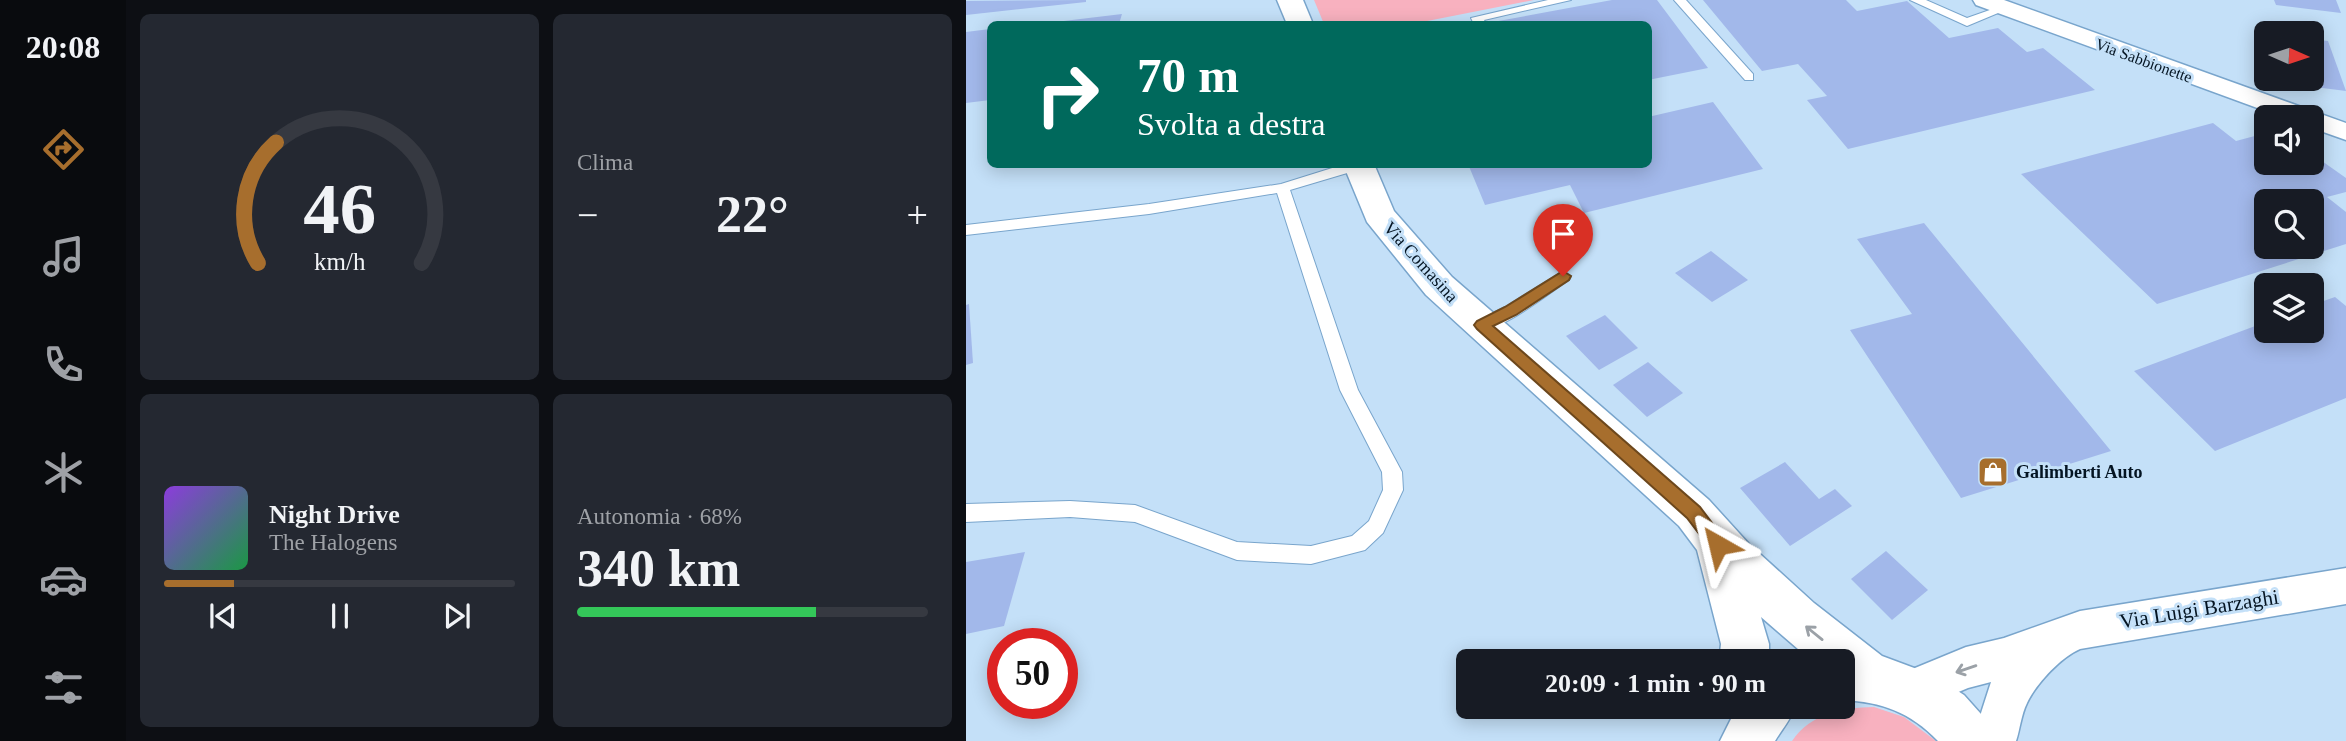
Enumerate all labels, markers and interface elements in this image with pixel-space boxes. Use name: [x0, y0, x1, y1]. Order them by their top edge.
north arrow: [2254, 21, 2324, 91]
map controls: [2254, 21, 2324, 343]
text: 20:08: [26, 29, 100, 65]
street label: Via Sabbionette: [2093, 35, 2195, 86]
text: 70 m: [1137, 48, 1239, 103]
icon: right: [1022, 49, 1113, 140]
button: sound: [2254, 105, 2324, 175]
text: Svolta a destra: [1137, 106, 1325, 142]
icon: directions: [39, 125, 88, 174]
text: Clima: [577, 150, 633, 175]
text: 46: [303, 168, 376, 249]
text: 22°: [716, 186, 789, 243]
button: search: [2254, 189, 2324, 259]
text: −: [577, 194, 598, 236]
text: +: [907, 194, 928, 236]
pin: [1533, 204, 1593, 276]
icon: arrive: [1544, 215, 1582, 253]
street label: Via Comasina: [1380, 218, 1462, 306]
icon: music: [39, 232, 88, 281]
text: km/h: [314, 248, 366, 275]
button: layers: [2254, 273, 2324, 343]
icon: phone: [39, 340, 88, 389]
icon: climate: [39, 448, 88, 497]
shop icon: Galimberti Auto: [1976, 455, 2010, 489]
place label: Galimberti Auto: [2016, 462, 2143, 482]
text: Night Drive: [269, 500, 400, 529]
text: Autonomia · 68%: [577, 504, 742, 529]
position arrow: [1681, 508, 1755, 582]
text: The Halogens: [269, 530, 397, 555]
text: 340 km: [577, 540, 740, 597]
icon: car: [39, 555, 88, 604]
street label: Via Luigi Barzaghi: [2118, 585, 2280, 633]
icon: previous: [204, 597, 242, 635]
icon: pause: [321, 597, 359, 635]
icon: next: [438, 597, 476, 635]
one-way arrow: [1805, 625, 1823, 640]
speed limit sign: 50: [987, 628, 1078, 719]
icon: filters: [39, 663, 88, 712]
one-way arrow: [1955, 664, 1977, 676]
text: 20:09 · 1 min · 90 m: [1545, 669, 1766, 698]

